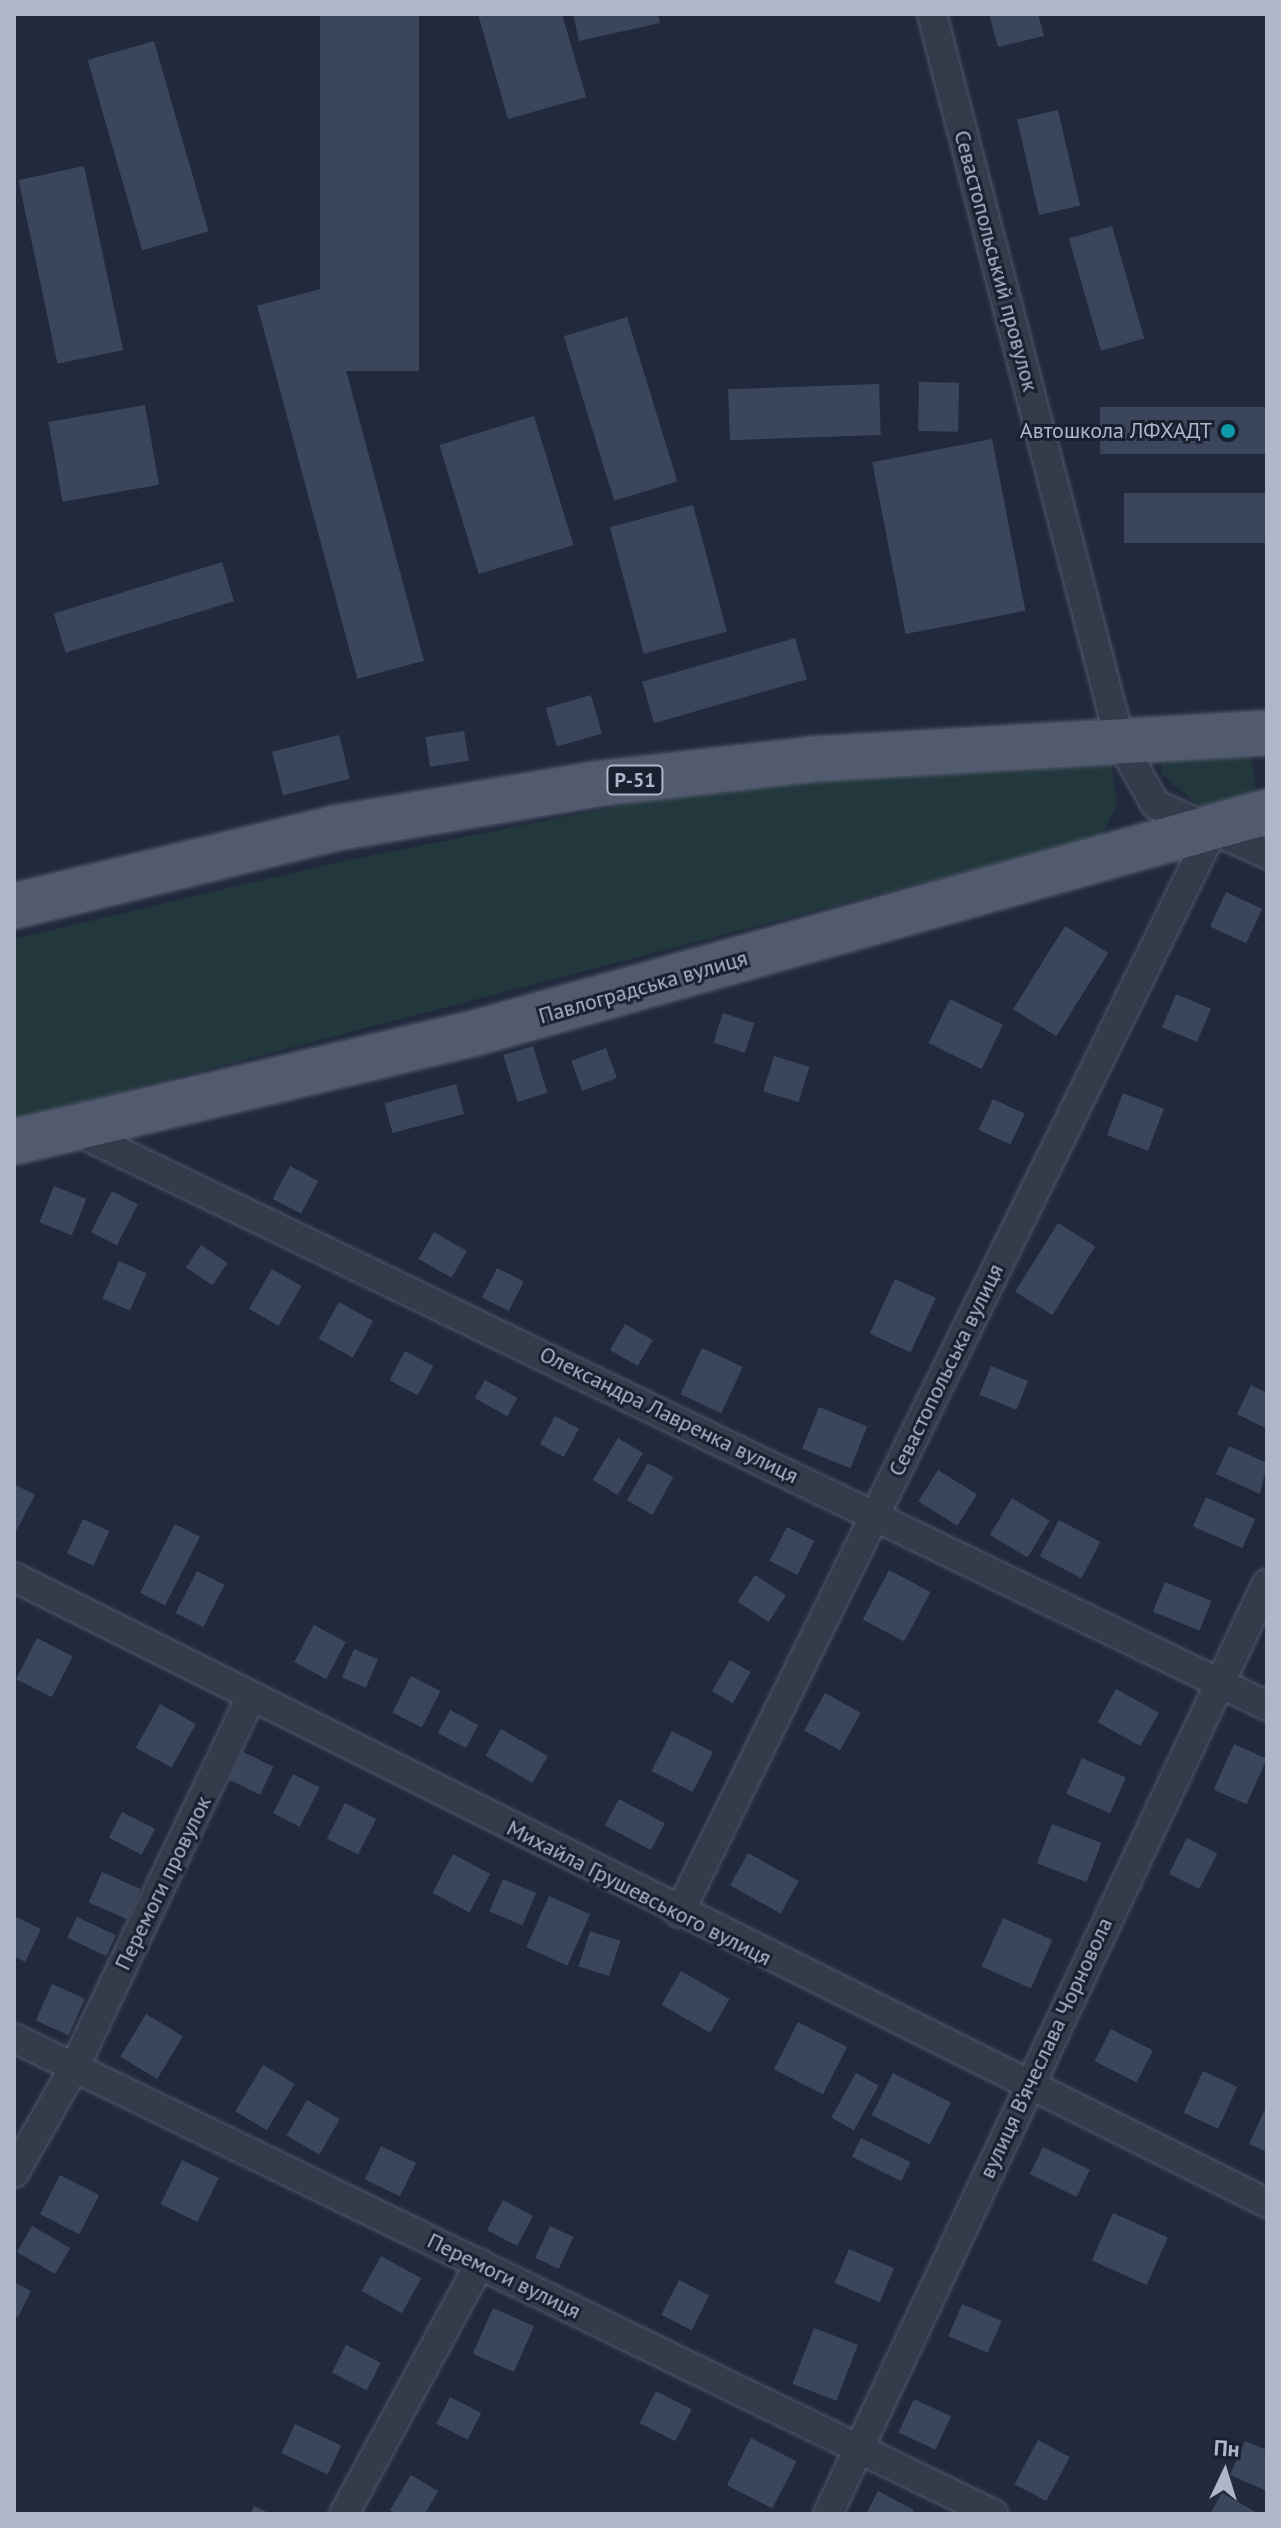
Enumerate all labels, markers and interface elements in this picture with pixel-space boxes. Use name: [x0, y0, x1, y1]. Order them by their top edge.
street label: Севастопольський провулок: [948, 127, 1044, 395]
place label: Автошкола ЛФХАДТ: [1020, 418, 1212, 444]
marker: Автошкола ЛФХАДТ: [1219, 422, 1237, 440]
road number: Р-51: [605, 764, 665, 796]
street label: Павлоградська вулиця: [536, 945, 750, 1029]
street label: Севастопольська вулиця: [883, 1259, 1009, 1481]
street label: Олександра Лавренка вулиця: [535, 1341, 803, 1489]
street label: Перемоги провулок: [109, 1792, 217, 1974]
street label: Михайла Грушевського вулиця: [502, 1815, 776, 1971]
street label: вулиця В’ячеслава Чорновола: [974, 1913, 1118, 2183]
street label: Перемоги вулиця: [423, 2227, 585, 2325]
north arrow: [1185, 2432, 1265, 2512]
text: Пн: [1213, 2433, 1241, 2463]

